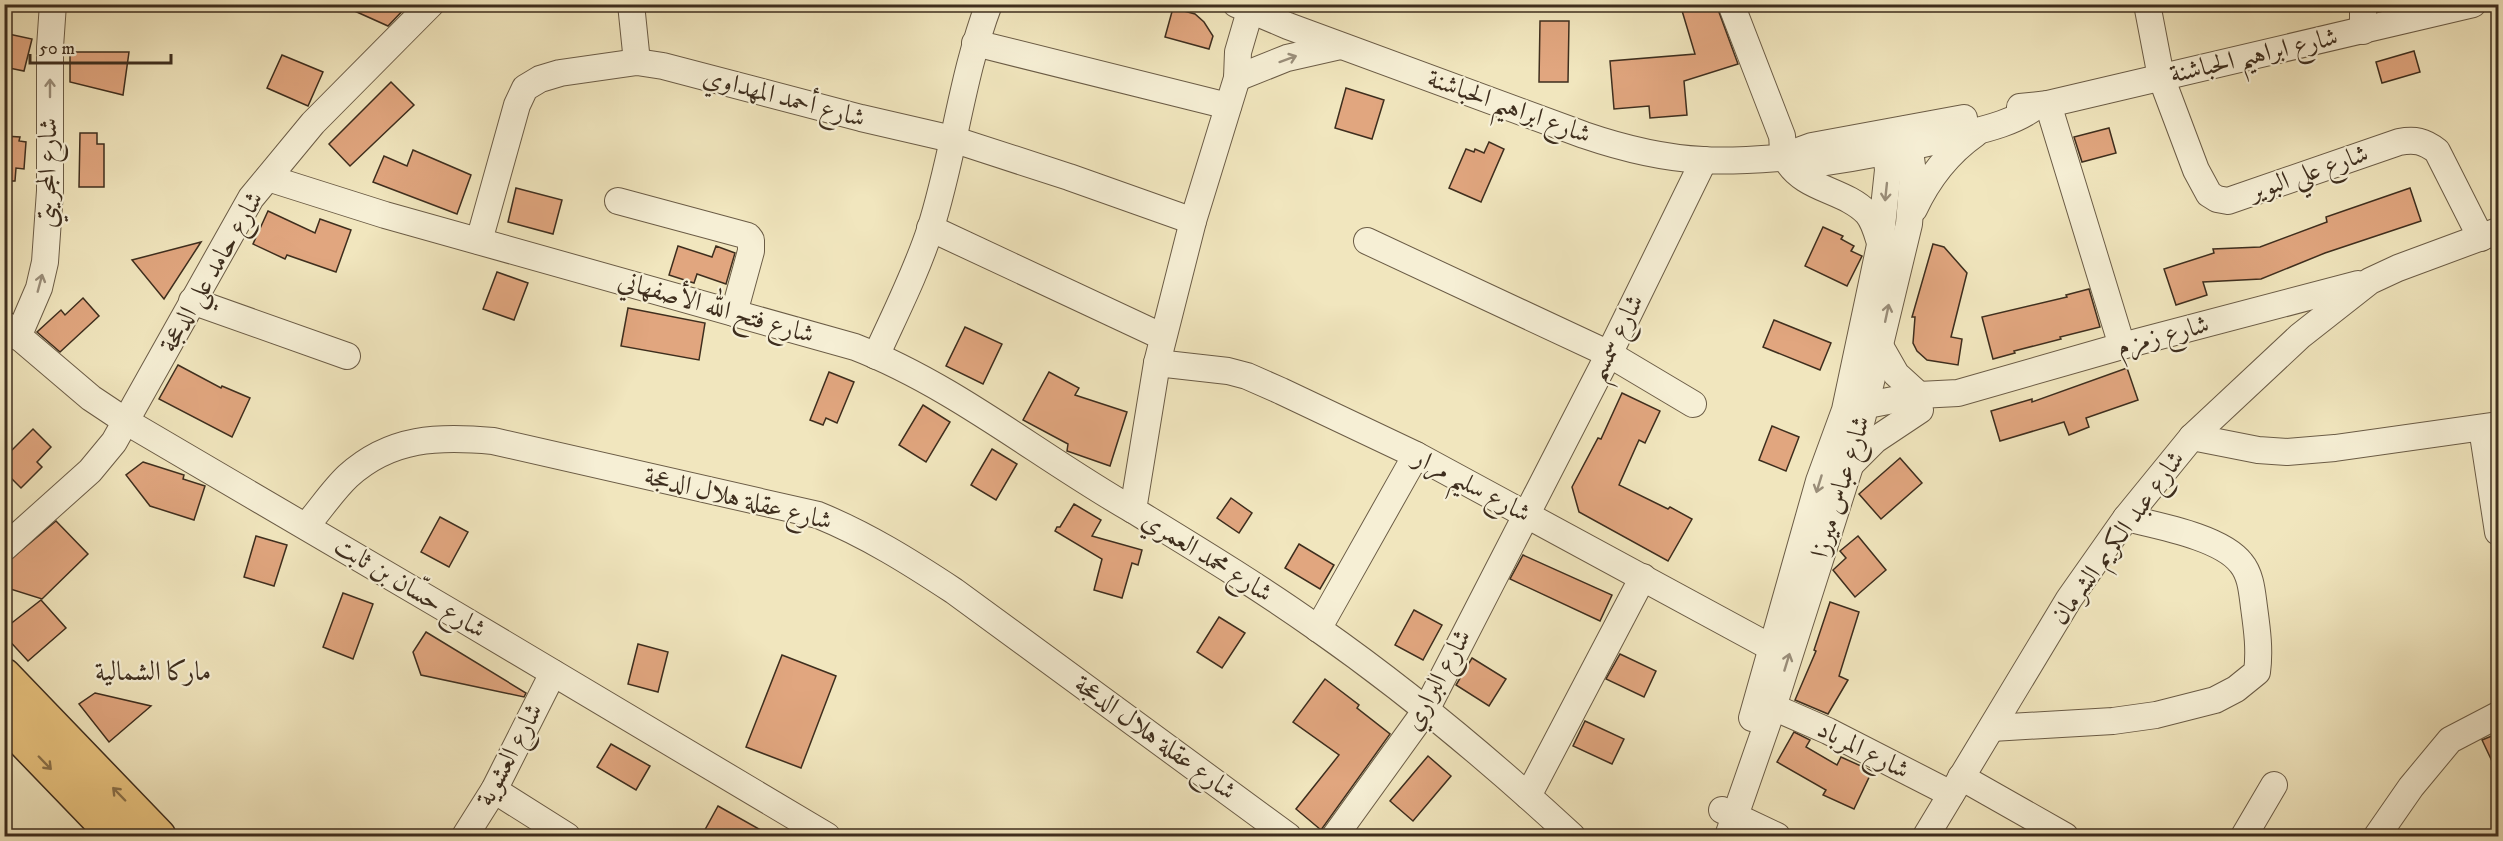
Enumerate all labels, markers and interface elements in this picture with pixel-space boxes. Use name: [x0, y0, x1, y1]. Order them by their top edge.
street label: شارع ابراهيم الحباشنة: [2167, 21, 2343, 99]
scale bar: [30, 27, 171, 65]
text: 50 m: [39, 38, 75, 60]
one-way arrow: [1278, 52, 1296, 63]
street label: شارع أحمد المهداوي: [698, 59, 869, 139]
street label: شارع ابراهيم الحباشنة: [1420, 62, 1595, 159]
one-way arrow: [44, 79, 56, 99]
street label: شارع المجريتي: [31, 118, 70, 229]
street label: شارع علي البوير: [2242, 137, 2375, 216]
one-way arrow: [1880, 182, 1891, 202]
street label: شارع حامد علي الدعجة: [153, 185, 278, 362]
street label: شارع فتح الله الأصفهاني: [612, 259, 819, 358]
one-way arrow: [35, 273, 46, 292]
street label: شارع سمسم: [1580, 289, 1659, 391]
one-way arrow: [1882, 304, 1893, 323]
street label: شارع زمزم: [2113, 308, 2214, 369]
street label: شارع عباس ميرزا: [1804, 412, 1882, 563]
street label: شارع سليم مرار: [1401, 440, 1536, 538]
street label: شارع عبد الكريم الشرمان: [2044, 444, 2197, 635]
street label: شارع عقلة هلال الدعجة: [640, 460, 835, 542]
one-way arrow: [1813, 474, 1824, 493]
street label: شارع محمد العمري: [1133, 504, 1279, 614]
street label: شارع حسّان بن ثابت: [326, 527, 493, 650]
street label: شارع البراري: [1397, 623, 1483, 739]
one-way arrow: [1783, 653, 1794, 672]
district label: ماركا الشمالية: [95, 655, 211, 689]
street label: شارع عقلة هلال الدعجة: [1065, 668, 1242, 811]
street label: شارع العشوية: [469, 698, 554, 814]
street label: شارع المرباد: [1809, 713, 1915, 791]
one-way arrow: [38, 756, 52, 771]
one-way arrow: [112, 787, 126, 802]

